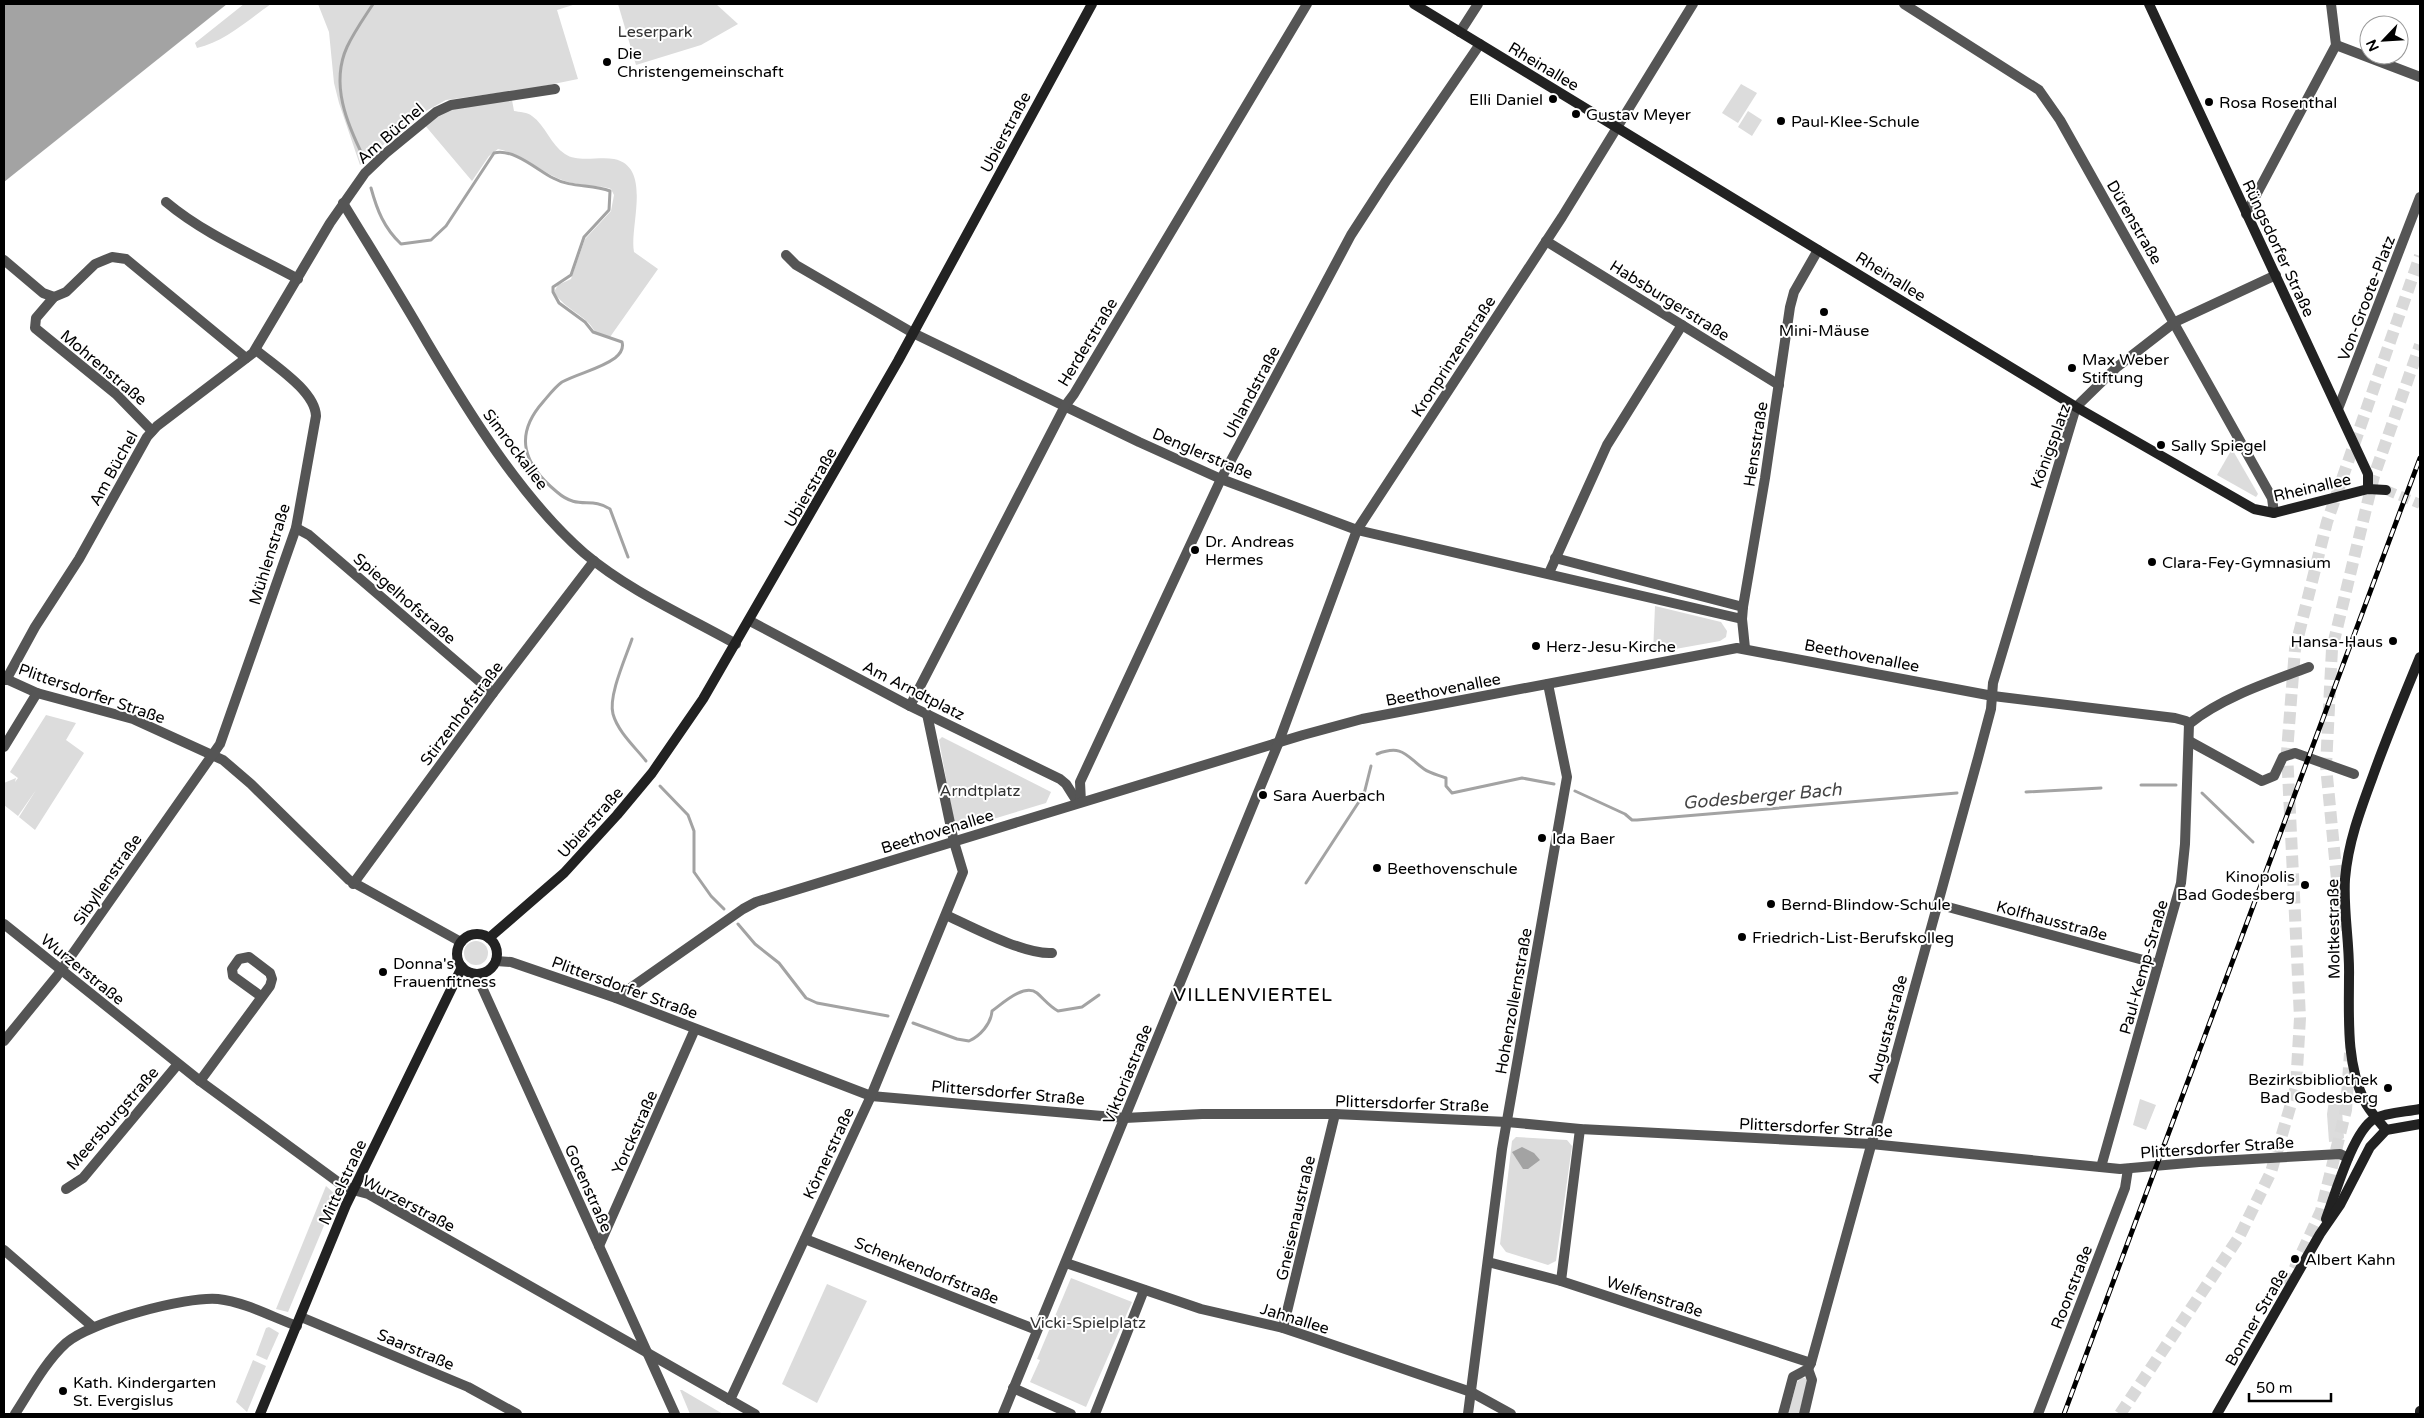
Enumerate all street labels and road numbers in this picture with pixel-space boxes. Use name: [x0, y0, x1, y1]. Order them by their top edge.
street label: Rheinallee: [1504, 38, 1582, 96]
street label: Ubierstraße: [976, 89, 1036, 176]
street label: Am Büchel: [353, 99, 428, 168]
street label: Dürenstraße: [2102, 177, 2166, 268]
street label: Rüngsdorfer Straße: [2238, 177, 2319, 320]
street label: Von-Groote-Platz: [2334, 233, 2400, 364]
street label: Rheinallee: [1852, 247, 1929, 306]
street label: Habsburgerstraße: [1606, 256, 1733, 346]
street label: Kronprinzenstraße: [1407, 292, 1500, 421]
street label: Herderstraße: [1054, 295, 1122, 390]
street label: Mohrenstraße: [56, 326, 151, 410]
street label: Uhlandstraße: [1219, 343, 1285, 442]
street label: Hensstraße: [1739, 400, 1773, 488]
street label: Königsplatz: [2026, 401, 2076, 492]
street label: Simrockallee: [478, 405, 552, 494]
street label: Denglerstraße: [1149, 424, 1256, 484]
street label: Am Büchel: [85, 427, 143, 510]
street label: Ubierstraße: [780, 444, 842, 531]
street label: Rheinallee: [2271, 469, 2353, 507]
street label: Mühlenstraße: [245, 501, 295, 607]
street label: Spiegelhofstraße: [349, 549, 460, 649]
street label: Beethovenallee: [1803, 635, 1921, 677]
street label: Stirzenhofstraße: [416, 657, 508, 770]
street label: Am Arndtplatz: [859, 657, 968, 725]
street label: Plittersdorfer Straße: [16, 659, 168, 728]
street label: Beethovenallee: [1384, 669, 1502, 711]
street label: Ubierstraße: [554, 783, 628, 862]
street label: Beethovenallee: [878, 805, 996, 859]
street label: Sibyllenstraße: [69, 830, 147, 929]
street label: Moltkestraße: [2323, 879, 2345, 979]
street label: Kolfhausstraße: [1994, 897, 2110, 945]
street label: Paul-Kemp-Straße: [2115, 898, 2173, 1037]
street label: Hohenzollernstraße: [1491, 926, 1537, 1076]
street label: Wurzerstraße: [36, 930, 128, 1010]
street label: Plittersdorfer Straße: [549, 952, 700, 1024]
street label: Augustastraße: [1864, 973, 1912, 1086]
street label: Viktoriastraße: [1099, 1021, 1157, 1127]
street label: Meersburgstraße: [62, 1063, 163, 1175]
street label: Plittersdorfer Straße: [930, 1076, 1086, 1110]
street label: Yorckstraße: [608, 1087, 662, 1177]
street label: Plittersdorfer Straße: [1335, 1091, 1489, 1117]
street label: Körnerstraße: [799, 1104, 859, 1203]
street label: Plittersdorfer Straße: [1738, 1114, 1893, 1142]
street label: Plittersdorfer Straße: [2140, 1133, 2295, 1163]
street label: Mittelstraße: [314, 1136, 371, 1228]
street label: Gotenstraße: [560, 1141, 616, 1236]
street label: Gneisenaustraße: [1272, 1154, 1320, 1283]
street label: Wurzerstraße: [359, 1171, 458, 1237]
street label: Schenkendorfstraße: [851, 1233, 1002, 1309]
street label: Roonstraße: [2047, 1243, 2097, 1332]
street label: Bonner Straße: [2221, 1265, 2293, 1370]
street label: Welfenstraße: [1604, 1272, 1706, 1322]
street label: Jahnallee: [1258, 1299, 1332, 1339]
street label: Saarstraße: [374, 1325, 457, 1375]

